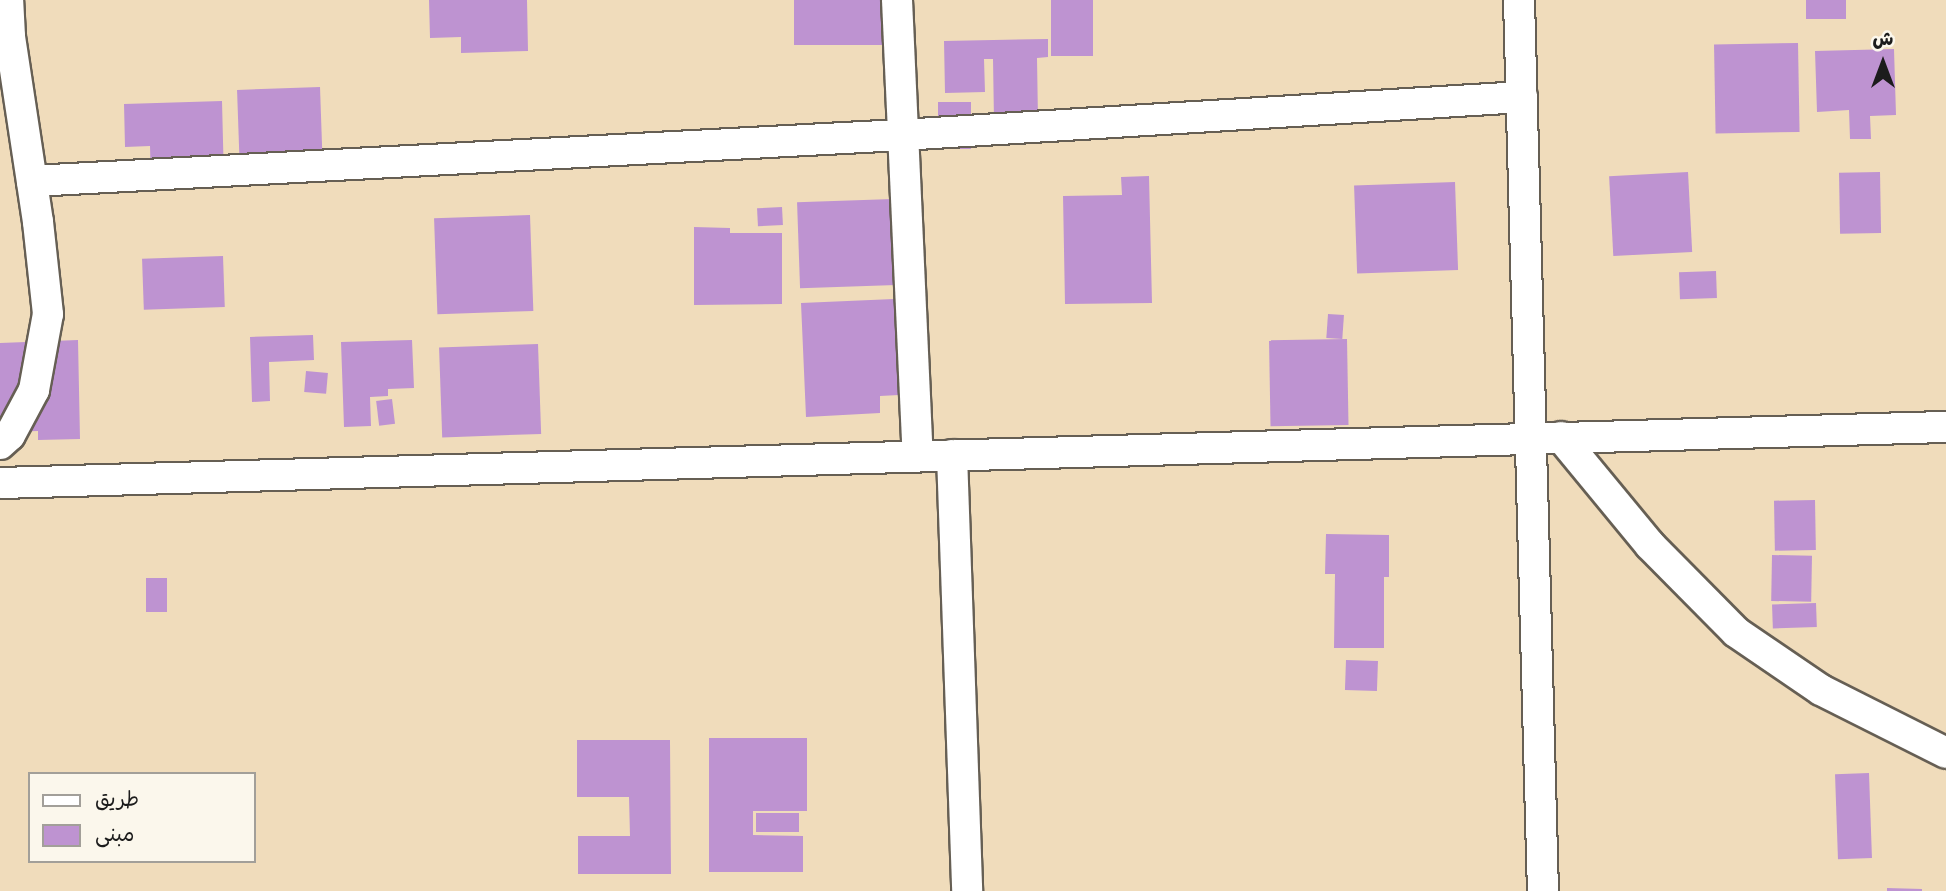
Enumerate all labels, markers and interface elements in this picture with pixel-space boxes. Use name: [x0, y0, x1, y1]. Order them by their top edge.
north arrow: [1848, 28, 1918, 98]
text: ش: [1873, 30, 1893, 53]
legend: [28, 772, 256, 863]
text: طريق: [95, 790, 139, 815]
text: مبنى: [95, 825, 134, 850]

